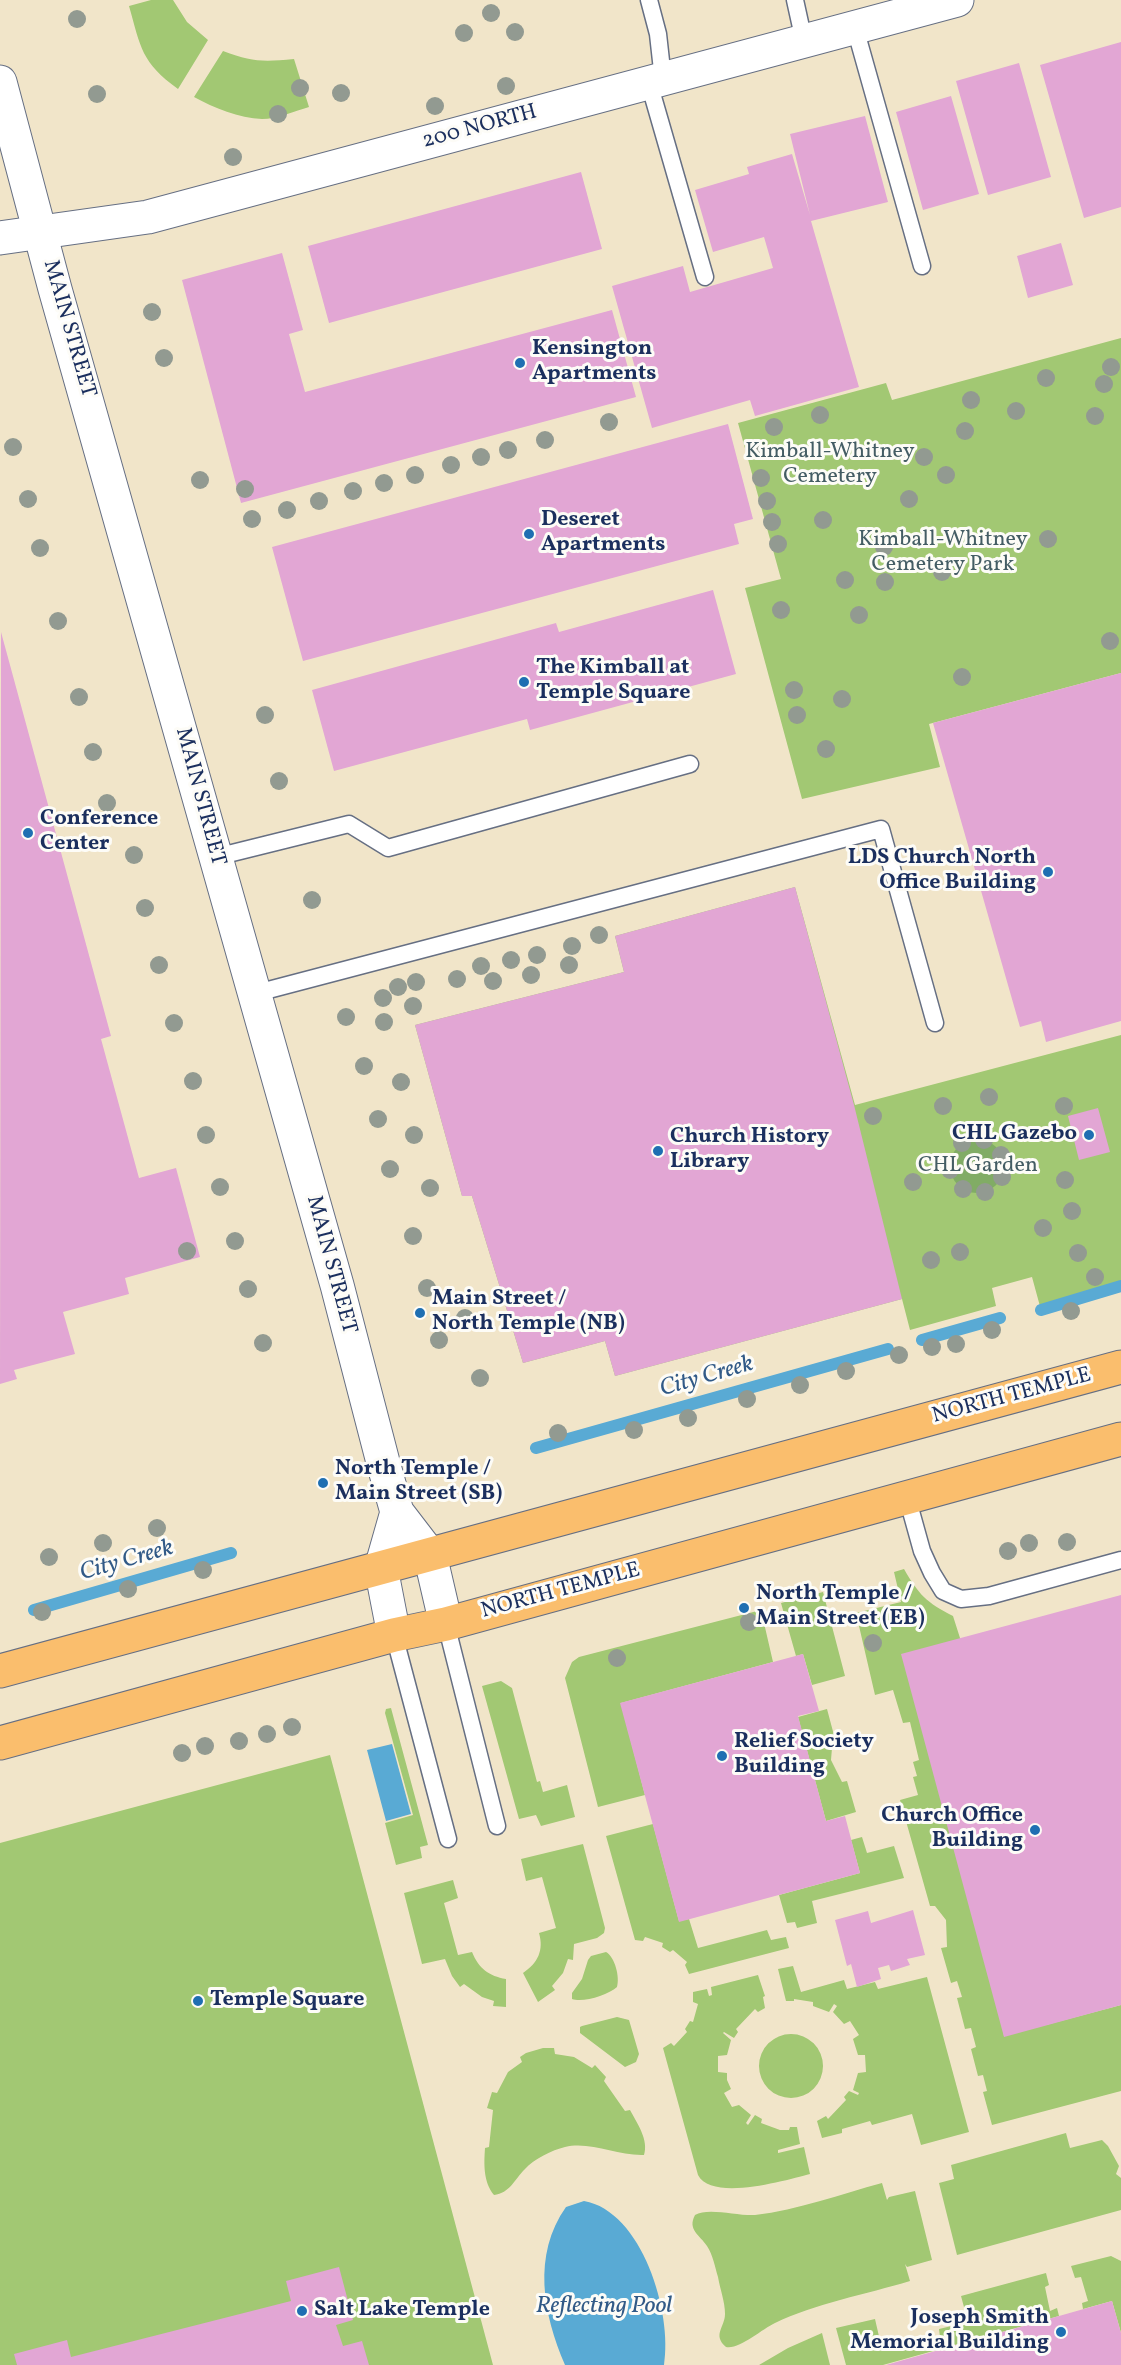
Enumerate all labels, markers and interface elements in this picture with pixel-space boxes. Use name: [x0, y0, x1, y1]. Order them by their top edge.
street label: 200 NORTH: [420, 100, 540, 156]
street label: MAIN STREET: [36, 257, 100, 401]
place label: Kensington Apartments: [532, 337, 656, 388]
marker: Kensington Apartments: [513, 356, 527, 370]
park label: Kimball-Whitney Cemetery: [745, 440, 915, 492]
place label: Deseret Apartments: [541, 508, 665, 560]
marker: Deseret Apartments: [522, 527, 536, 541]
park label: Kimball-Whitney Cemetery Park: [858, 528, 1028, 580]
place label: The Kimball at Temple Square: [536, 656, 691, 708]
marker: The Kimball at Temple Square: [517, 675, 531, 689]
street label: MAIN STREET: [168, 725, 230, 869]
place label: Conference Center: [40, 807, 158, 858]
marker: Conference Center: [21, 826, 35, 840]
place label: LDS Church North Office Building: [848, 846, 1036, 897]
marker: LDS Church North Office Building: [1041, 865, 1055, 879]
place label: CHL Gazebo: [952, 1122, 1077, 1148]
place label: Church History Library: [670, 1125, 829, 1176]
marker: CHL Gazebo: [1082, 1128, 1096, 1142]
marker: Church History Library: [651, 1144, 665, 1158]
park label: CHL Garden: [918, 1154, 1038, 1180]
street label: MAIN STREET: [299, 1193, 361, 1337]
place label: Main Street / North Temple (NB): [432, 1287, 625, 1338]
marker: Main Street / North Temple (NB): [413, 1306, 427, 1320]
water label: City Creek: [657, 1351, 757, 1405]
street label: NORTH TEMPLE: [930, 1363, 1094, 1431]
place label: North Temple / Main Street (SB): [335, 1457, 502, 1508]
marker: North Temple / Main Street (SB): [316, 1476, 330, 1490]
water label: City Creek: [77, 1535, 177, 1589]
street label: NORTH TEMPLE: [479, 1558, 643, 1626]
place label: North Temple / Main Street (EB): [756, 1582, 925, 1634]
marker: North Temple / Main Street (EB): [737, 1601, 751, 1615]
place label: Relief Society Building: [734, 1730, 874, 1782]
marker: Relief Society Building: [715, 1749, 729, 1763]
place label: Church Office Building: [881, 1804, 1023, 1856]
marker: Church Office Building: [1028, 1823, 1042, 1837]
place label: Temple Square: [210, 1988, 365, 2014]
marker: Temple Square: [191, 1994, 205, 2008]
water label: Reflecting Pool: [536, 2294, 672, 2322]
place label: Salt Lake Temple: [314, 2298, 490, 2324]
marker: Salt Lake Temple: [295, 2304, 309, 2318]
place label: Joseph Smith Memorial Building: [850, 2306, 1049, 2358]
marker: Joseph Smith Memorial Building: [1054, 2325, 1068, 2339]

